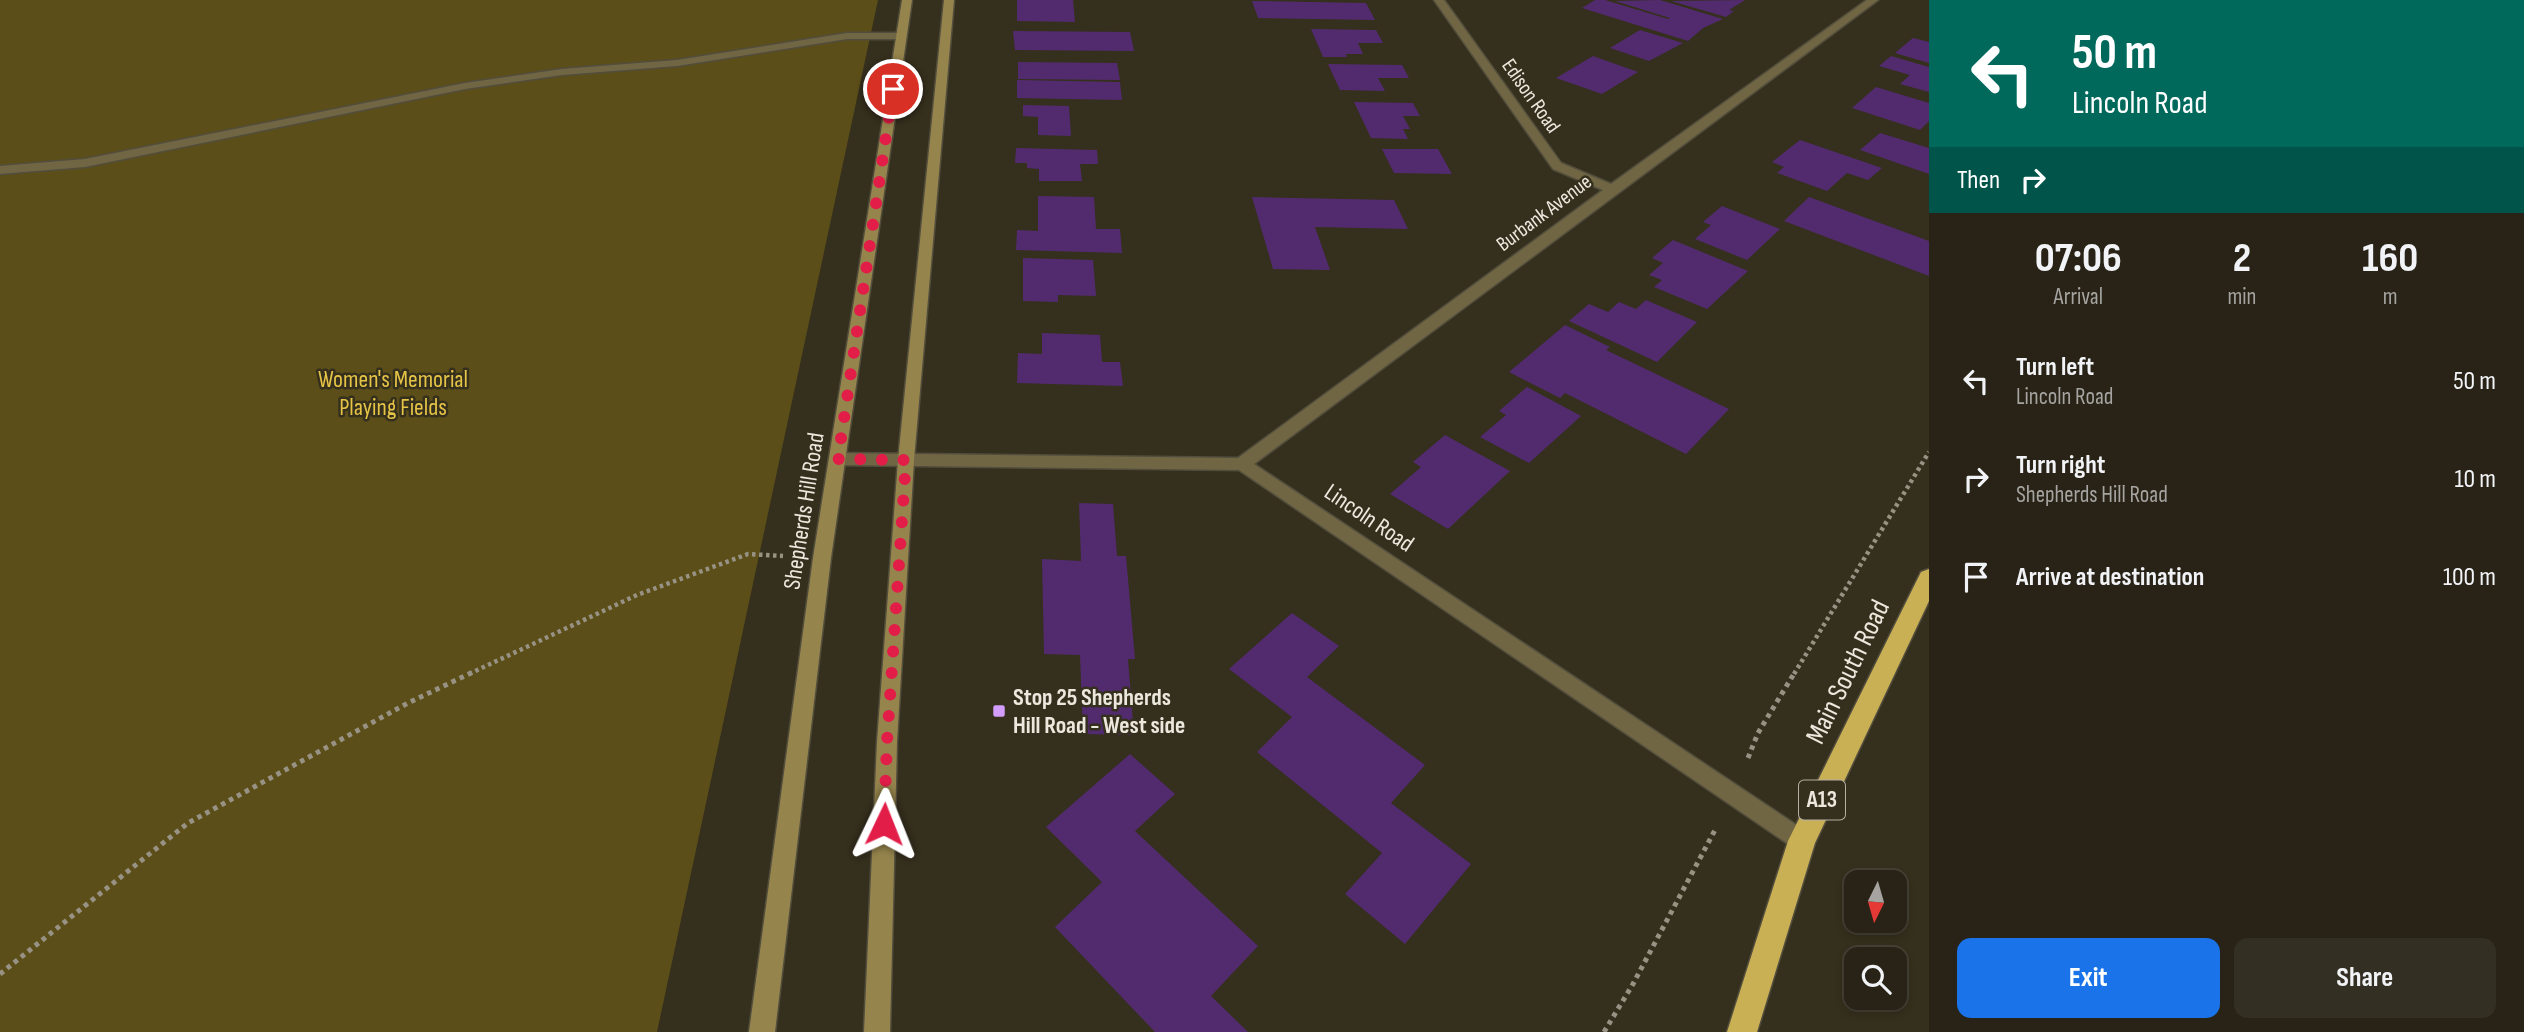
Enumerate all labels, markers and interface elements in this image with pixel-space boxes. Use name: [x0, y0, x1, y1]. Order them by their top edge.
text: 50 m: [2072, 24, 2157, 83]
icon: left: [1957, 28, 2048, 119]
street label: Edison Road: [1496, 54, 1566, 138]
pin: [863, 59, 923, 119]
icon: arrive: [874, 70, 912, 108]
text: Lincoln Road: [2072, 84, 2208, 123]
icon: right: [2014, 161, 2052, 199]
text: Then: [1957, 165, 2000, 196]
street label: Burbank Avenue: [1492, 169, 1596, 257]
text: 07:06: [2035, 233, 2122, 284]
text: 2: [2233, 233, 2251, 284]
text: 160: [2362, 233, 2418, 284]
text: Arrival: [2054, 283, 2103, 311]
text: min: [2228, 283, 2256, 311]
text: m: [2383, 283, 2398, 311]
text: Turn left: [2016, 352, 2094, 383]
icon: left: [1957, 362, 1995, 400]
park label: Women's Memorial Playing Fields: [318, 365, 468, 422]
text: 50 m: [2453, 366, 2496, 397]
text: Lincoln Road: [2016, 383, 2113, 411]
street label: Shepherds Hill Road: [777, 431, 831, 591]
text: Turn right: [2016, 450, 2105, 481]
icon: right: [1957, 460, 1995, 498]
text: 10 m: [2454, 464, 2496, 495]
street label: Lincoln Road: [1319, 478, 1419, 558]
text: Shepherds Hill Road: [2016, 481, 2168, 509]
icon: arrive: [1957, 558, 1995, 596]
text: Arrive at destination: [2016, 562, 2204, 593]
text: 100 m: [2443, 562, 2496, 593]
street label: Main South Road: [1799, 595, 1897, 749]
place label: Stop 25 Shepherds Hill Road - West side: [1013, 683, 1185, 740]
marker: Stop 25 Shepherds Hill Road - West side: [991, 703, 1007, 719]
road number: A13: [1799, 780, 1845, 820]
position arrow: [847, 787, 921, 861]
north arrow: [1844, 870, 1908, 933]
map controls: [1844, 870, 1907, 1010]
button: Exit: [1957, 938, 2220, 1018]
button: Share: [2234, 938, 2496, 1018]
button: search: [1844, 947, 1907, 1010]

